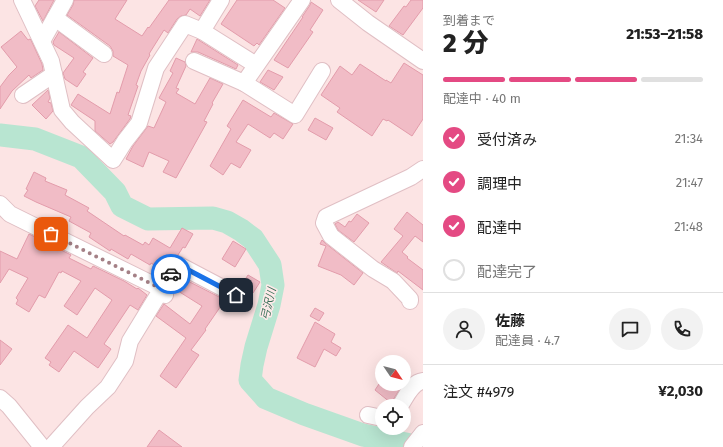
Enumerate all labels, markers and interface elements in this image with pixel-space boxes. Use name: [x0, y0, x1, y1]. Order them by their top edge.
text: 到着まで: [443, 13, 495, 28]
text: 21:53–21:58: [626, 25, 703, 43]
text: 2 分: [443, 28, 489, 59]
text: 配達中 · 40 m: [443, 91, 521, 106]
icon: check: [443, 127, 465, 149]
text: 受付済み: [477, 131, 537, 149]
text: 21:34: [675, 131, 703, 146]
icon: check: [443, 171, 465, 193]
text: 調理中: [477, 175, 522, 193]
text: 21:47: [676, 175, 703, 190]
icon: check: [443, 215, 465, 237]
pin: [34, 217, 68, 251]
text: 配達中: [477, 219, 522, 237]
text: 21:48: [674, 219, 703, 234]
icon: bag: [40, 223, 62, 245]
courier: [151, 254, 191, 294]
icon: car: [160, 263, 182, 285]
text: 配達完了: [477, 263, 537, 281]
pin: [219, 278, 253, 312]
icon: home: [225, 284, 247, 306]
water label: 弓沢川: [258, 286, 279, 322]
button: person: [443, 308, 485, 350]
button: chat: [609, 308, 651, 350]
button: phone: [661, 308, 703, 350]
text: 佐藤: [495, 312, 525, 330]
text: 配達員 · 4.7: [495, 333, 560, 348]
north arrow: [375, 355, 411, 391]
map controls: [375, 355, 411, 435]
text: ¥2,030: [658, 382, 703, 400]
text: 注文 #4979: [443, 383, 514, 401]
button: locate: [375, 399, 411, 435]

